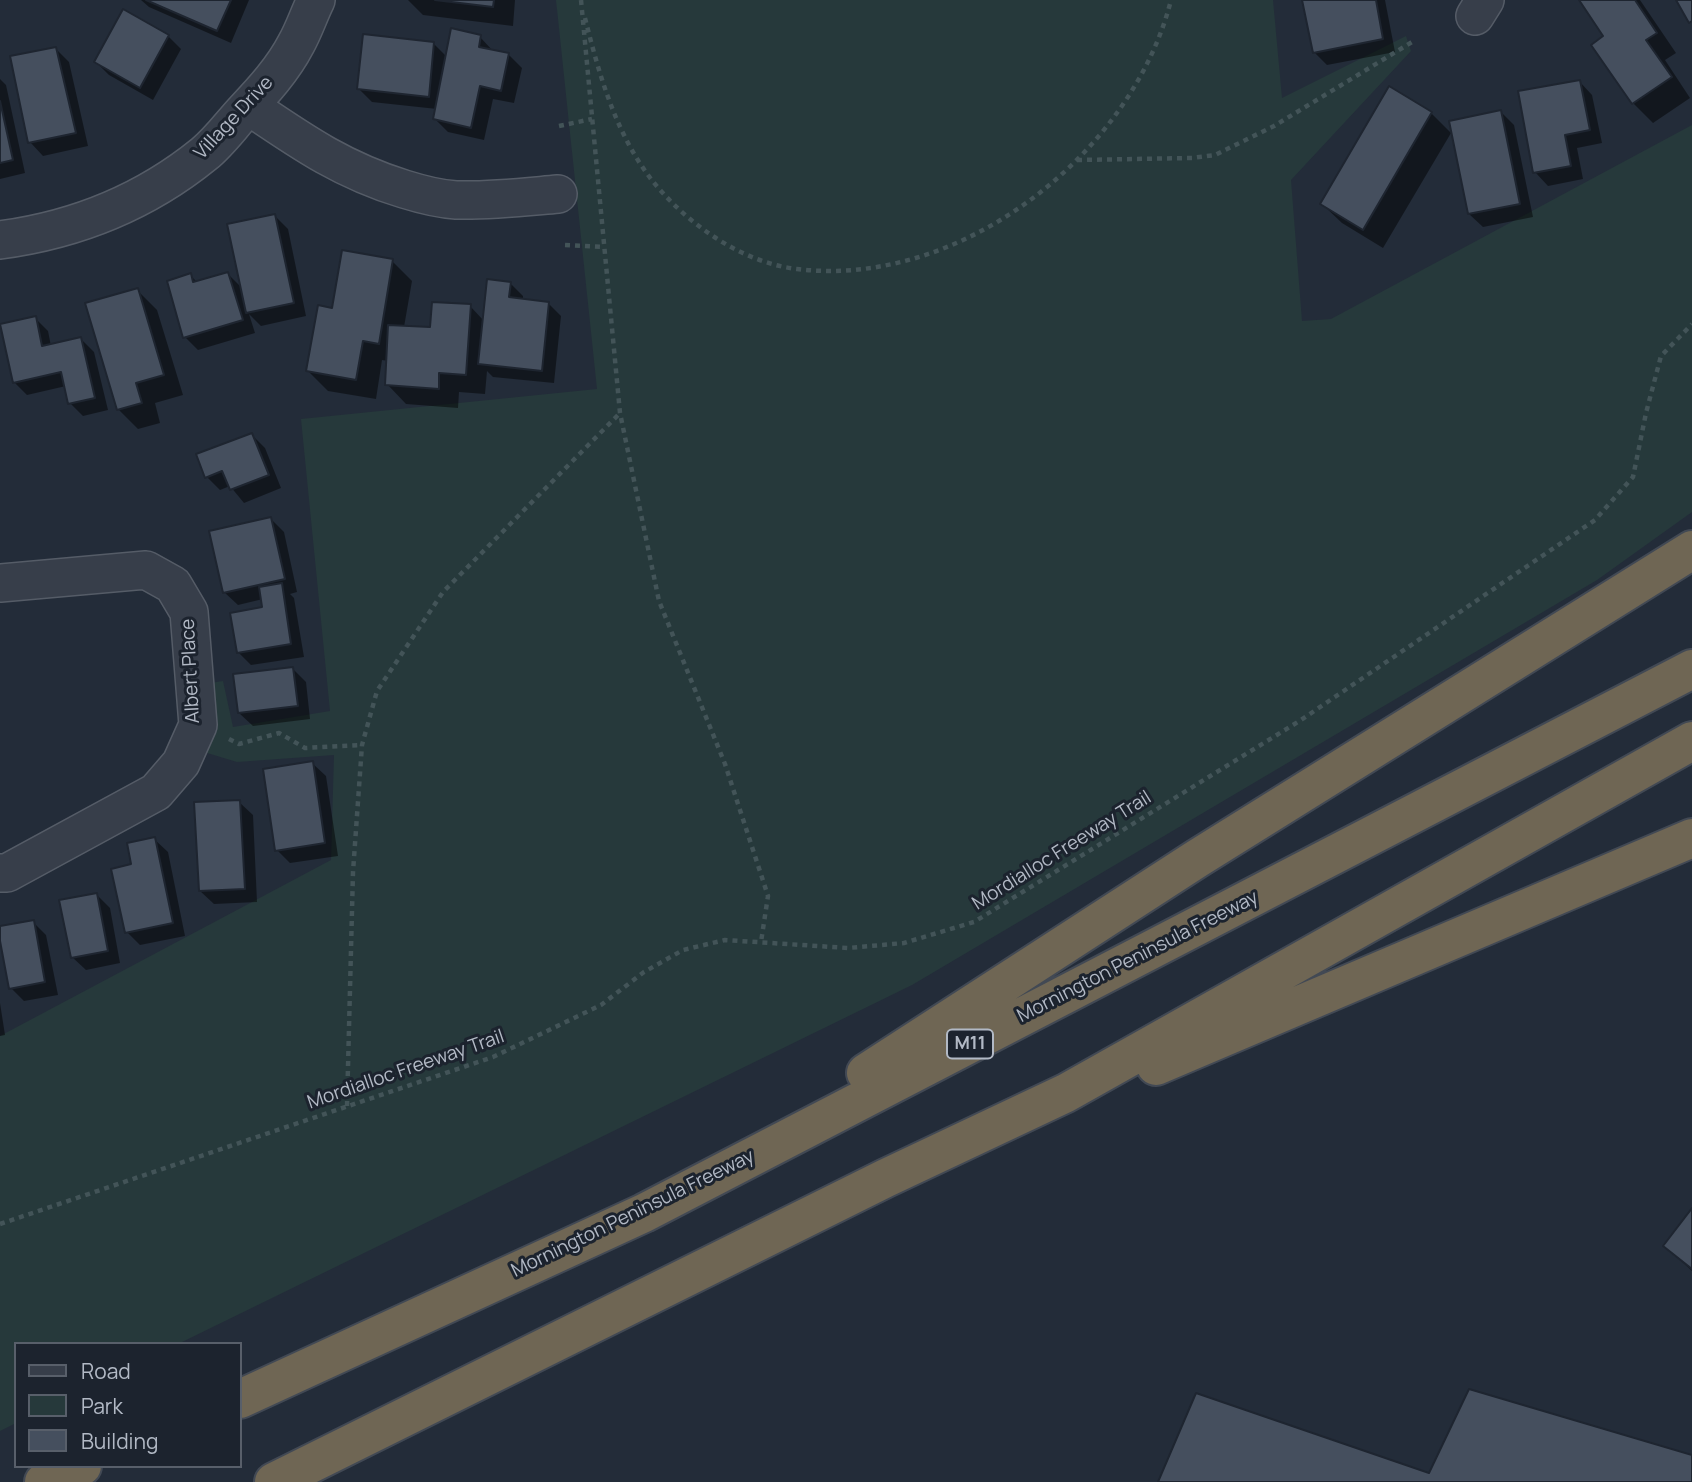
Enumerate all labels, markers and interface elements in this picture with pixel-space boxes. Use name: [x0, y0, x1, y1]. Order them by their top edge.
street label: Village Drive: [190, 72, 278, 164]
street label: Albert Place: [177, 618, 205, 724]
street label: Mordialloc Freeway Trail: [968, 787, 1156, 915]
street label: Mornington Peninsula Freeway: [1014, 886, 1262, 1028]
street label: Mordialloc Freeway Trail: [305, 1026, 507, 1114]
road number: M11: [947, 1030, 993, 1058]
street label: Mornington Peninsula Freeway: [508, 1145, 758, 1283]
legend: [14, 1342, 242, 1468]
text: Road: [81, 1357, 131, 1385]
text: Park: [81, 1392, 123, 1420]
text: Building: [81, 1427, 158, 1455]

